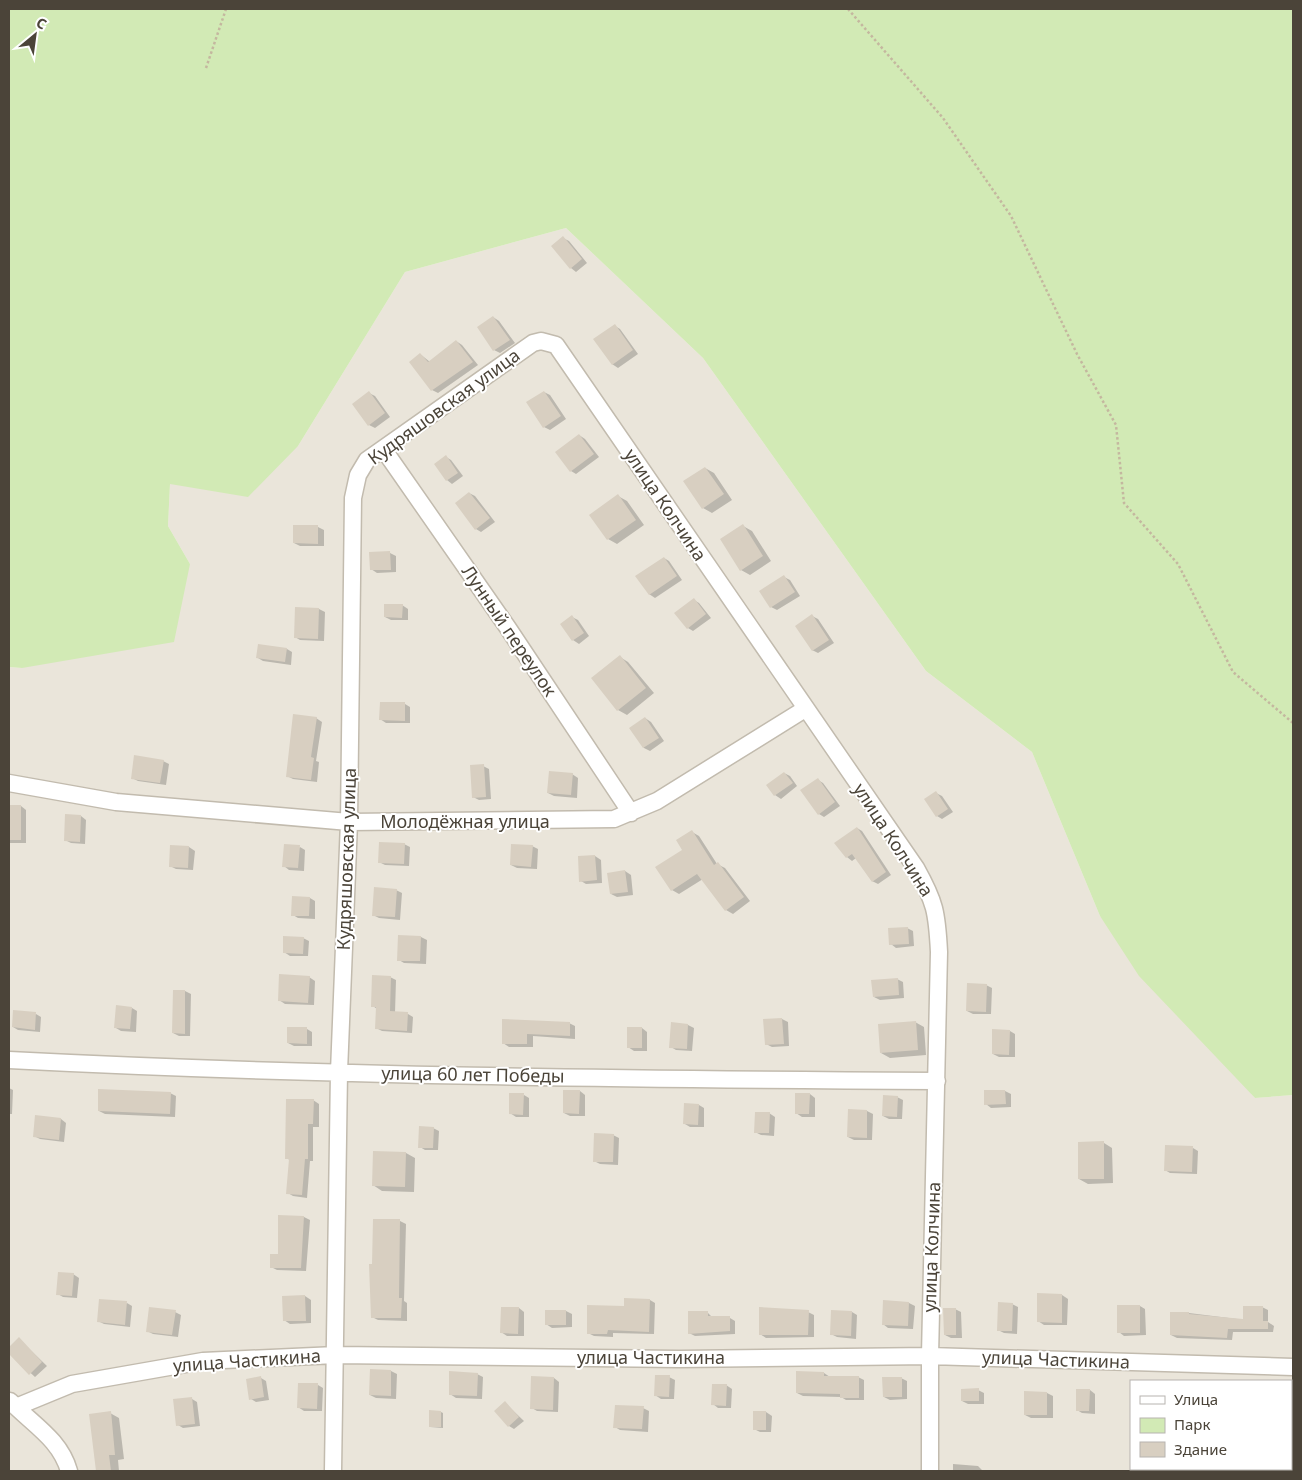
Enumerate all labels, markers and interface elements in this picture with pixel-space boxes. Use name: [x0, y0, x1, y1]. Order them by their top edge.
north arrow: [10, 10, 60, 60]
text: С: [33, 13, 50, 34]
street label: Кудряшовская улица: [363, 343, 524, 470]
street label: улица Колчина: [619, 444, 712, 565]
street label: Лунный переулок: [457, 560, 563, 701]
street label: Кудряшовская улица: [331, 767, 361, 951]
street label: улица Колчина: [848, 778, 939, 901]
street label: Молодёжная улица: [380, 809, 550, 833]
street label: улица 60 лет Победы: [381, 1060, 565, 1088]
street label: улица Колчина: [917, 1181, 945, 1313]
street label: улица Частикина: [172, 1343, 322, 1377]
street label: улица Частикина: [982, 1344, 1130, 1374]
street label: улица Частикина: [577, 1345, 725, 1369]
legend: [1130, 1380, 1292, 1470]
text: Улица: [1174, 1389, 1218, 1409]
text: Парк: [1174, 1414, 1210, 1434]
text: Здание: [1174, 1439, 1227, 1459]

